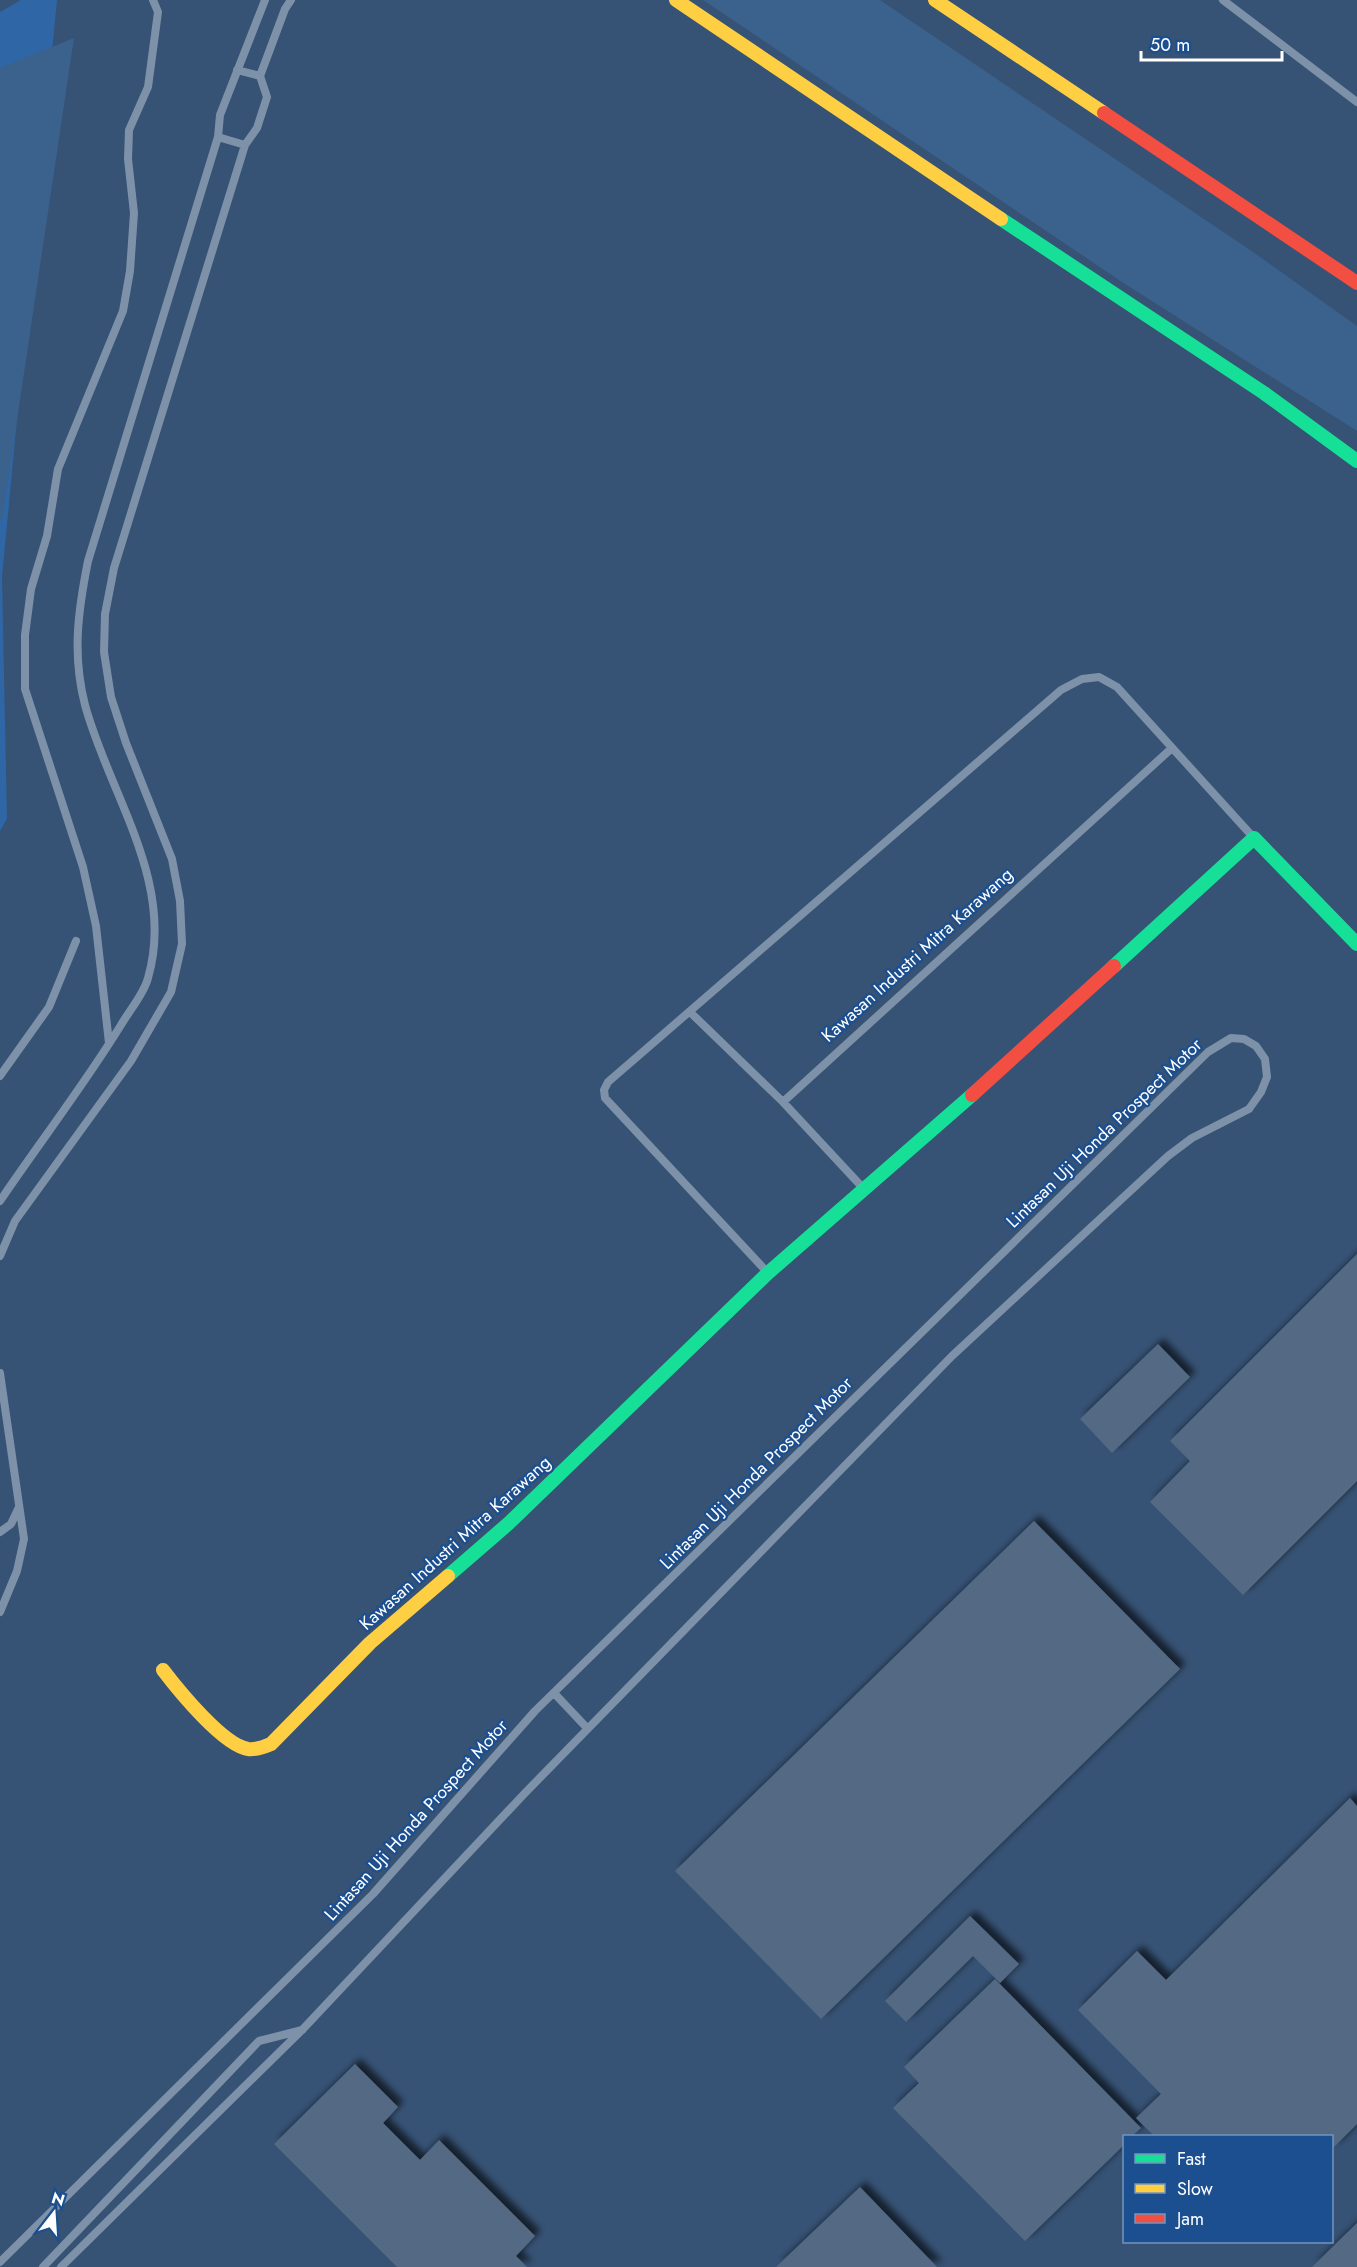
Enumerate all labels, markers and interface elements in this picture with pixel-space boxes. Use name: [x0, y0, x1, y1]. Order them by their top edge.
scale bar: [1141, 24, 1282, 62]
text: 50 m: [1150, 32, 1190, 58]
street label: Kawasan Industri Mitra Karawang: [815, 862, 1019, 1048]
street label: Lintasan Uji Honda Prospect Motor: [1000, 1032, 1208, 1234]
street label: Lintasan Uji Honda Prospect Motor: [654, 1370, 859, 1575]
street label: Kawasan Industri Mitra Karawang: [353, 1450, 557, 1636]
street label: Lintasan Uji Honda Prospect Motor: [318, 1713, 514, 1927]
legend: [1123, 2135, 1333, 2243]
text: Fast: [1177, 2146, 1206, 2172]
text: Slow: [1177, 2176, 1214, 2202]
north arrow: [24, 2183, 84, 2243]
text: N: [49, 2186, 68, 2212]
text: Jam: [1175, 2206, 1204, 2232]

